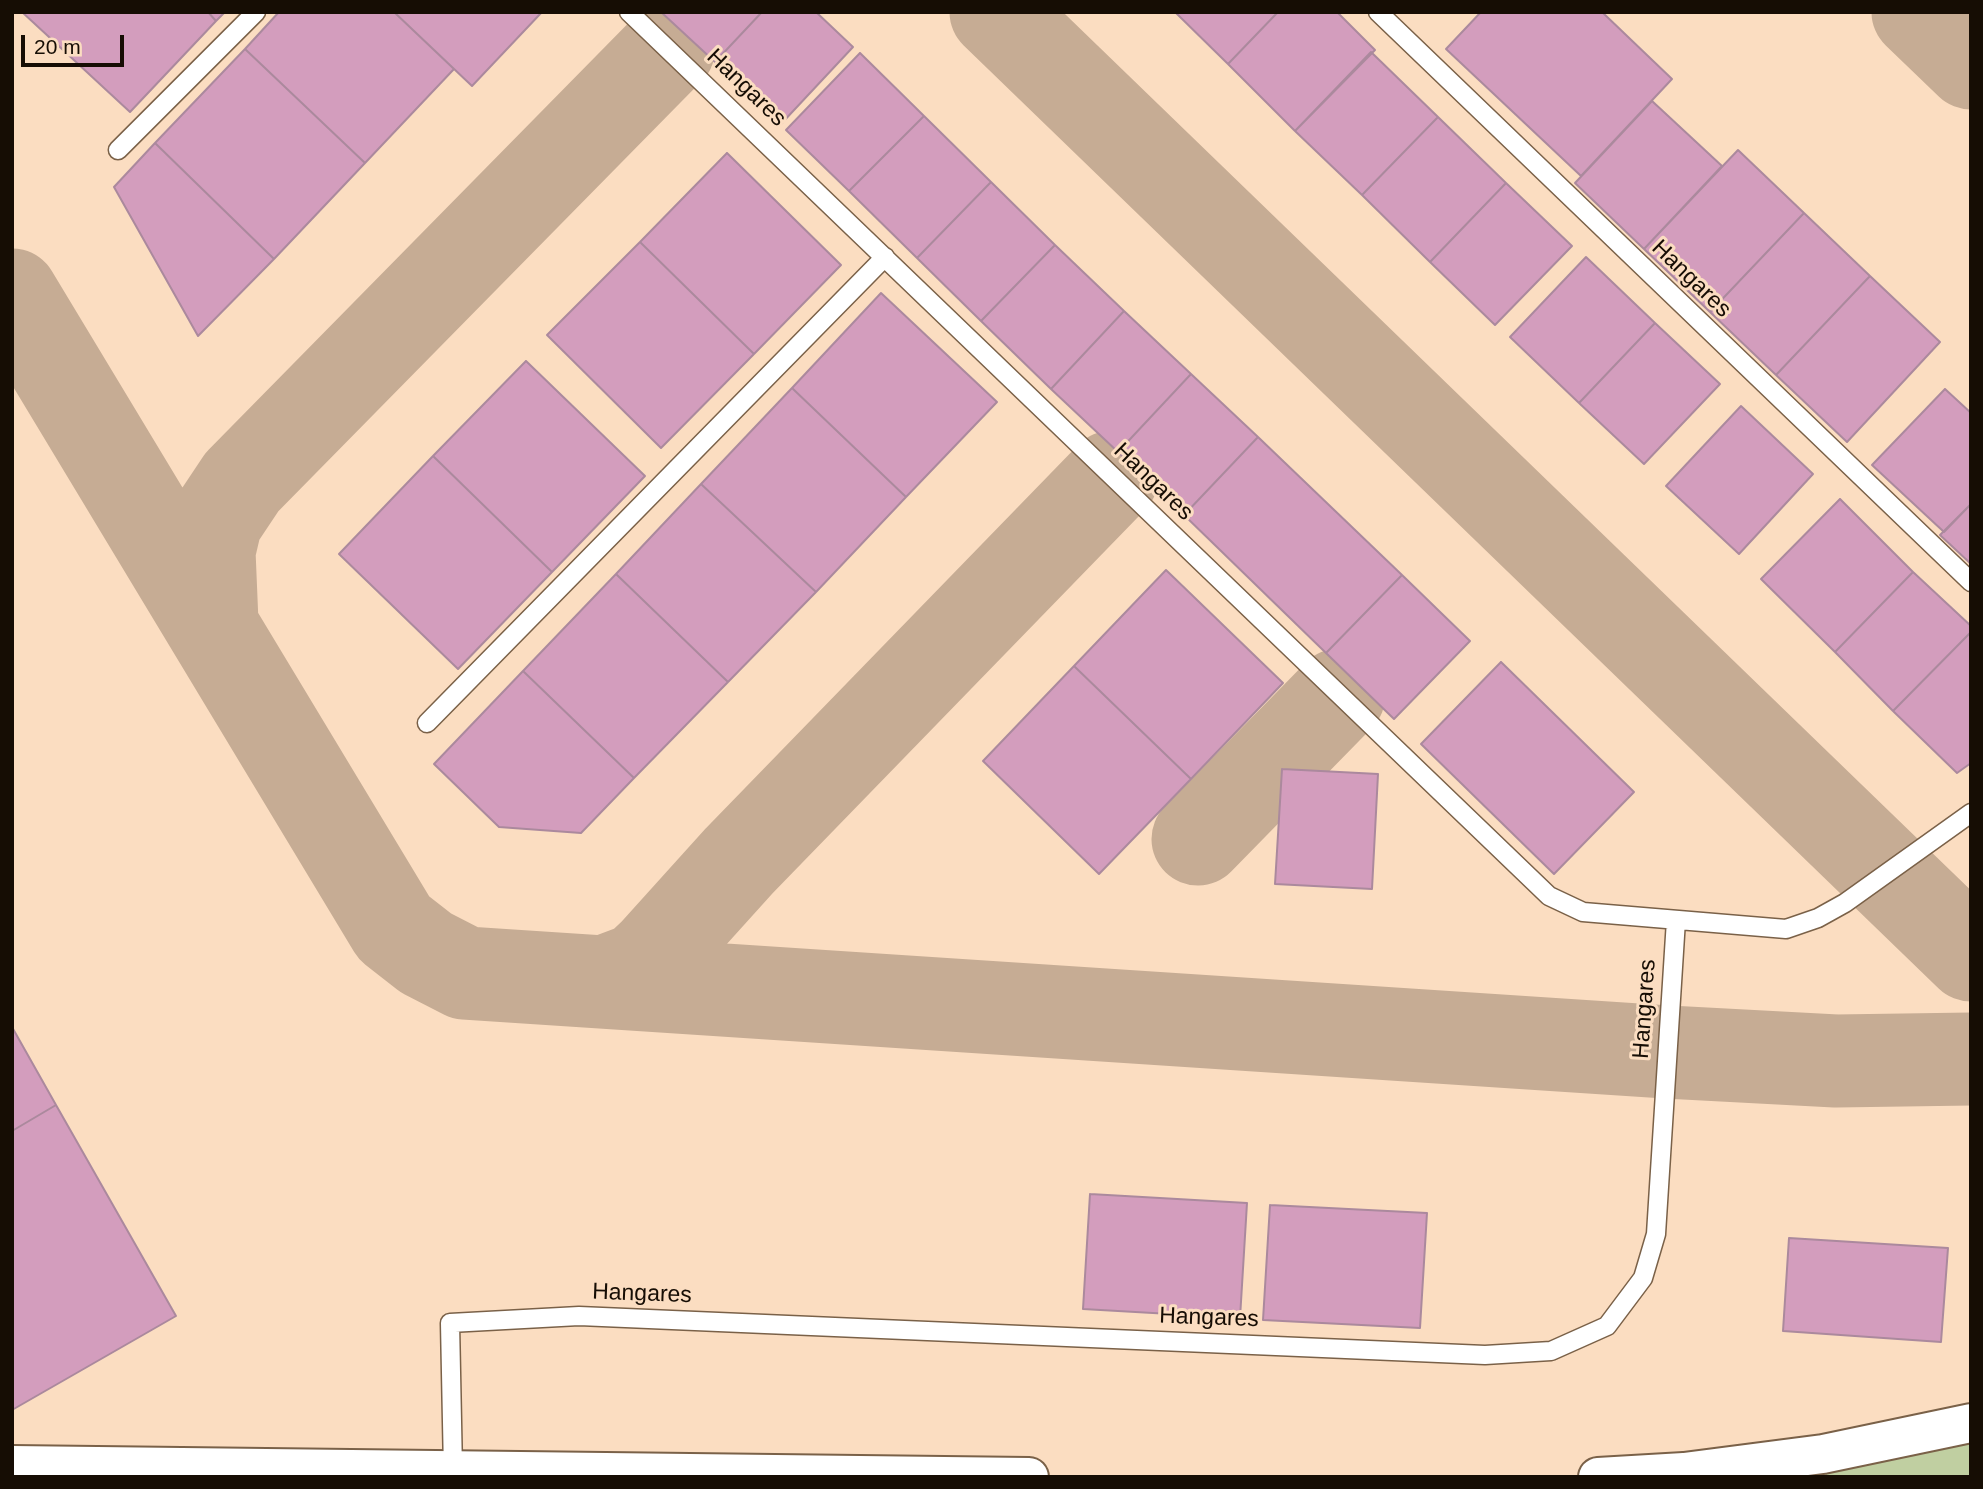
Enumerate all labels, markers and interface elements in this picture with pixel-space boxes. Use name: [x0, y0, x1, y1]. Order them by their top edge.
scale bar: [24, 21, 128, 65]
text: 20 m: [34, 35, 81, 58]
street label: Hangares: [701, 43, 791, 133]
street label: Hangares: [1646, 234, 1736, 324]
street label: Hangares: [1108, 437, 1198, 527]
street label: Hangares: [1628, 958, 1662, 1060]
street label: Hangares: [592, 1278, 692, 1310]
street label: Hangares: [1159, 1302, 1259, 1334]

